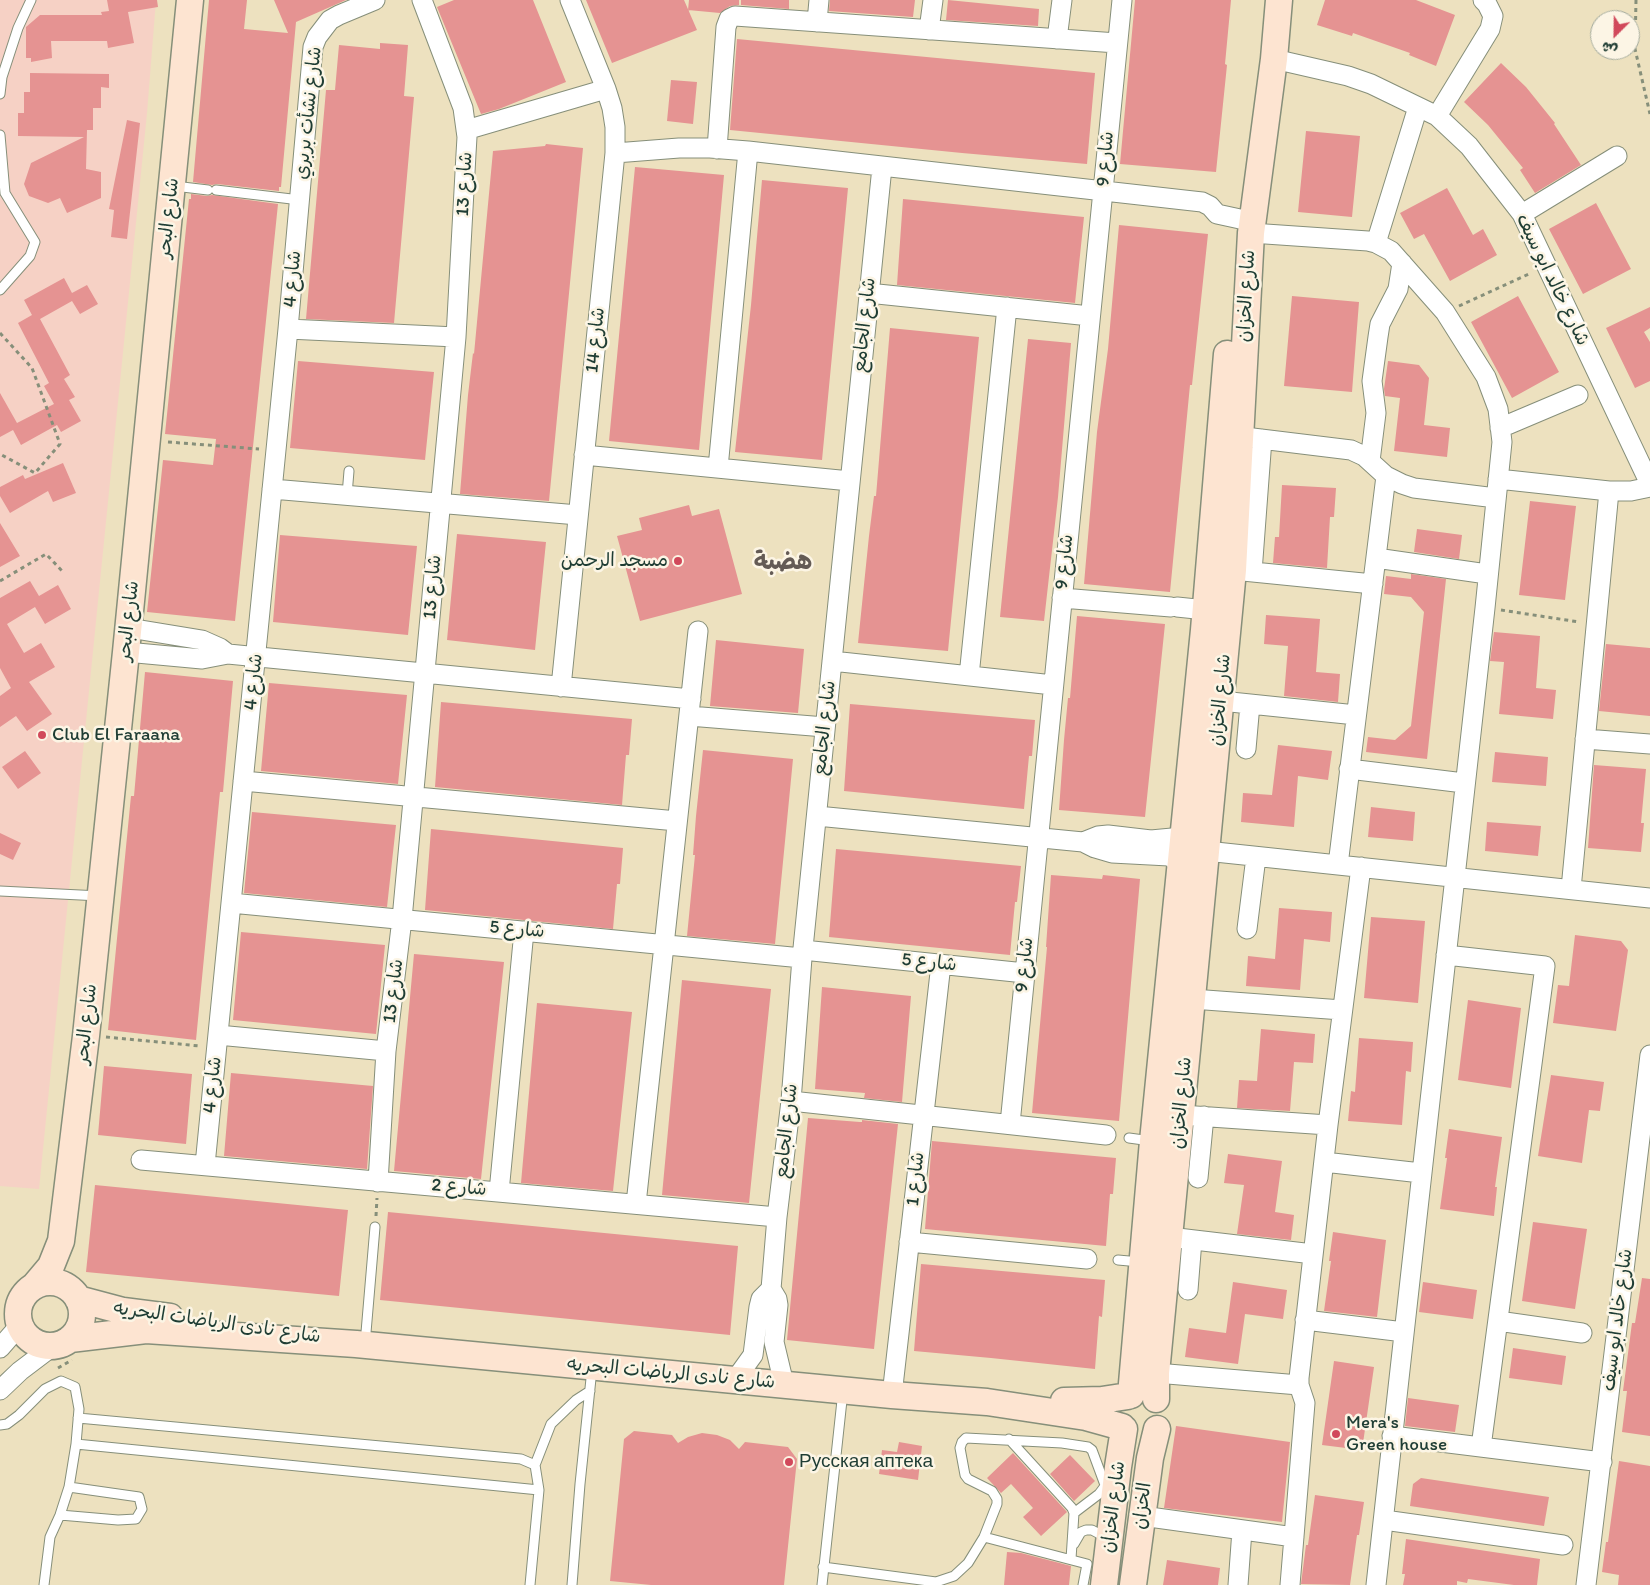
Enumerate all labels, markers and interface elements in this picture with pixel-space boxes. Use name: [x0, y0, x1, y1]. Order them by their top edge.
north arrow: [1590, 10, 1640, 60]
text: ش: [1599, 38, 1620, 59]
street label: شارع نشأت بربري: [291, 45, 327, 181]
street label: شارع 9: [1092, 130, 1120, 188]
street label: شارع 13: [452, 151, 478, 217]
street label: شارع البحر: [153, 177, 185, 259]
street label: شارع خالد ابو سيف: [1510, 210, 1594, 350]
street label: شارع الخزان: [1233, 249, 1261, 343]
street label: شارع 4: [279, 250, 307, 308]
street label: شارع الجامع: [849, 276, 881, 374]
street label: شارع 14: [581, 306, 611, 374]
street label: شارع 9: [1051, 533, 1079, 591]
district label: هضبة: [754, 549, 812, 577]
place label: مسجد الرحمن: [561, 550, 668, 572]
street label: شارع 13: [419, 554, 447, 620]
marker: مسجد الرحمن: [672, 555, 684, 567]
street label: شارع البحر: [113, 580, 145, 662]
street label: شارع 4: [240, 653, 268, 711]
street label: شارع الخزان: [1206, 653, 1236, 747]
street label: شارع الجامع: [809, 679, 841, 777]
place label: Club El Faraana: [52, 724, 180, 746]
marker: Club El Faraana: [36, 729, 48, 741]
street label: شارع 5: [488, 916, 546, 944]
street label: شارع 9: [1011, 936, 1039, 994]
street label: شارع 5: [900, 949, 958, 977]
street label: شارع 13: [379, 958, 409, 1024]
street label: شارع البحر: [71, 983, 103, 1065]
street label: شارع 4: [199, 1056, 227, 1114]
street label: شارع الخزان: [1167, 1056, 1197, 1150]
street label: شارع الجامع: [771, 1082, 803, 1180]
street label: شارع 1: [902, 1151, 930, 1207]
street label: شارع 2: [430, 1174, 488, 1202]
street label: شارع خالد ابو سيف: [1598, 1247, 1638, 1393]
street label: شارع نادى الرياضات البحريه: [112, 1297, 322, 1349]
street label: شارع نادى الرياضات البحريه: [566, 1354, 776, 1394]
place label: Mera's Green house: [1346, 1412, 1447, 1456]
marker: Mera's Green house: [1330, 1428, 1342, 1440]
place label: Русская аптека: [799, 1451, 933, 1473]
marker: Русская аптека: [783, 1456, 795, 1468]
street label: شارع الخزان: [1097, 1460, 1131, 1554]
street label: الخزان: [1129, 1481, 1157, 1531]

